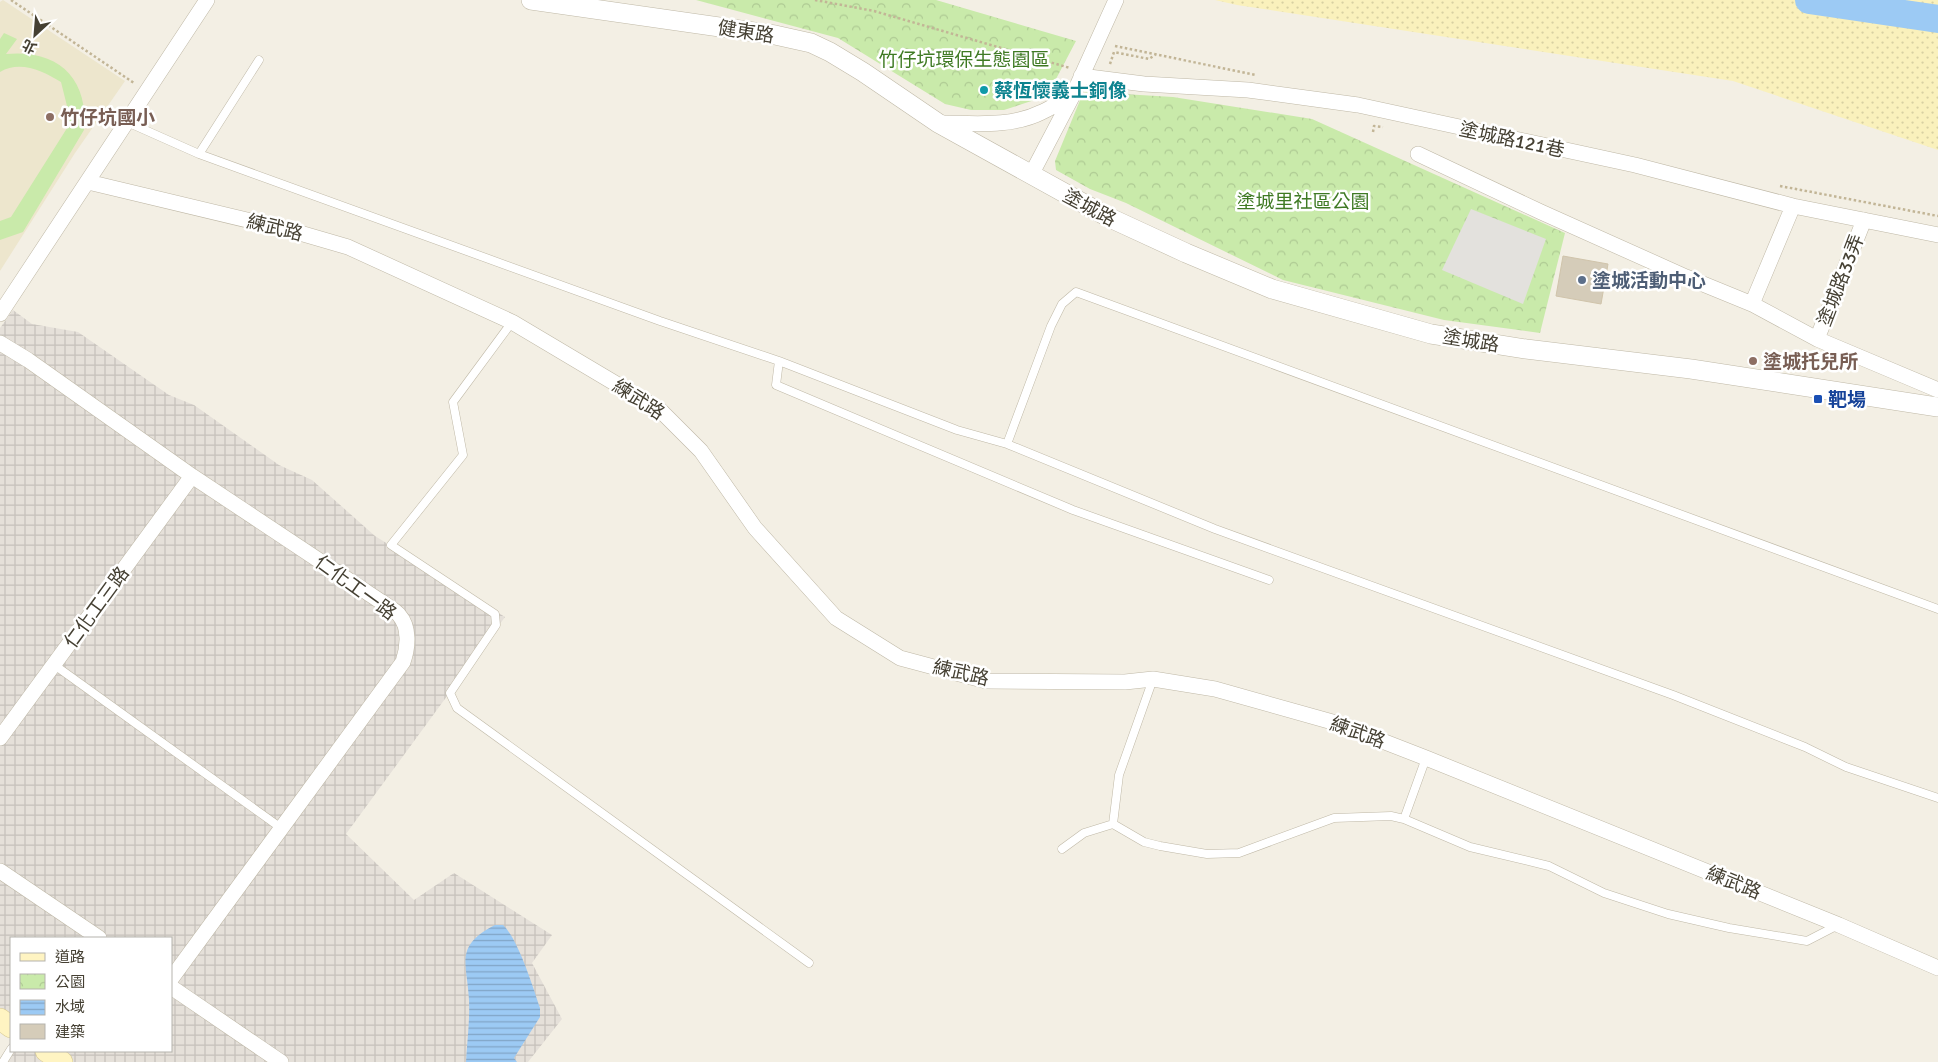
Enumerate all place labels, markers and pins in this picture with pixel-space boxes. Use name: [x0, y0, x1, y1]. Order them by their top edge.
place label: 蔡恆懷義士銅像: [994, 79, 1127, 103]
marker: 蔡恆懷義士銅像: [978, 84, 990, 96]
place label: 竹仔坑國小: [60, 106, 155, 130]
marker: 竹仔坑國小: [44, 111, 56, 123]
place label: 塗城活動中心: [1592, 269, 1706, 293]
marker: 塗城活動中心: [1576, 274, 1588, 286]
place label: 塗城托兒所: [1763, 350, 1858, 374]
marker: 塗城托兒所: [1747, 355, 1759, 367]
place label: 靶場: [1828, 388, 1866, 412]
marker: 靶場: [1812, 393, 1824, 405]

